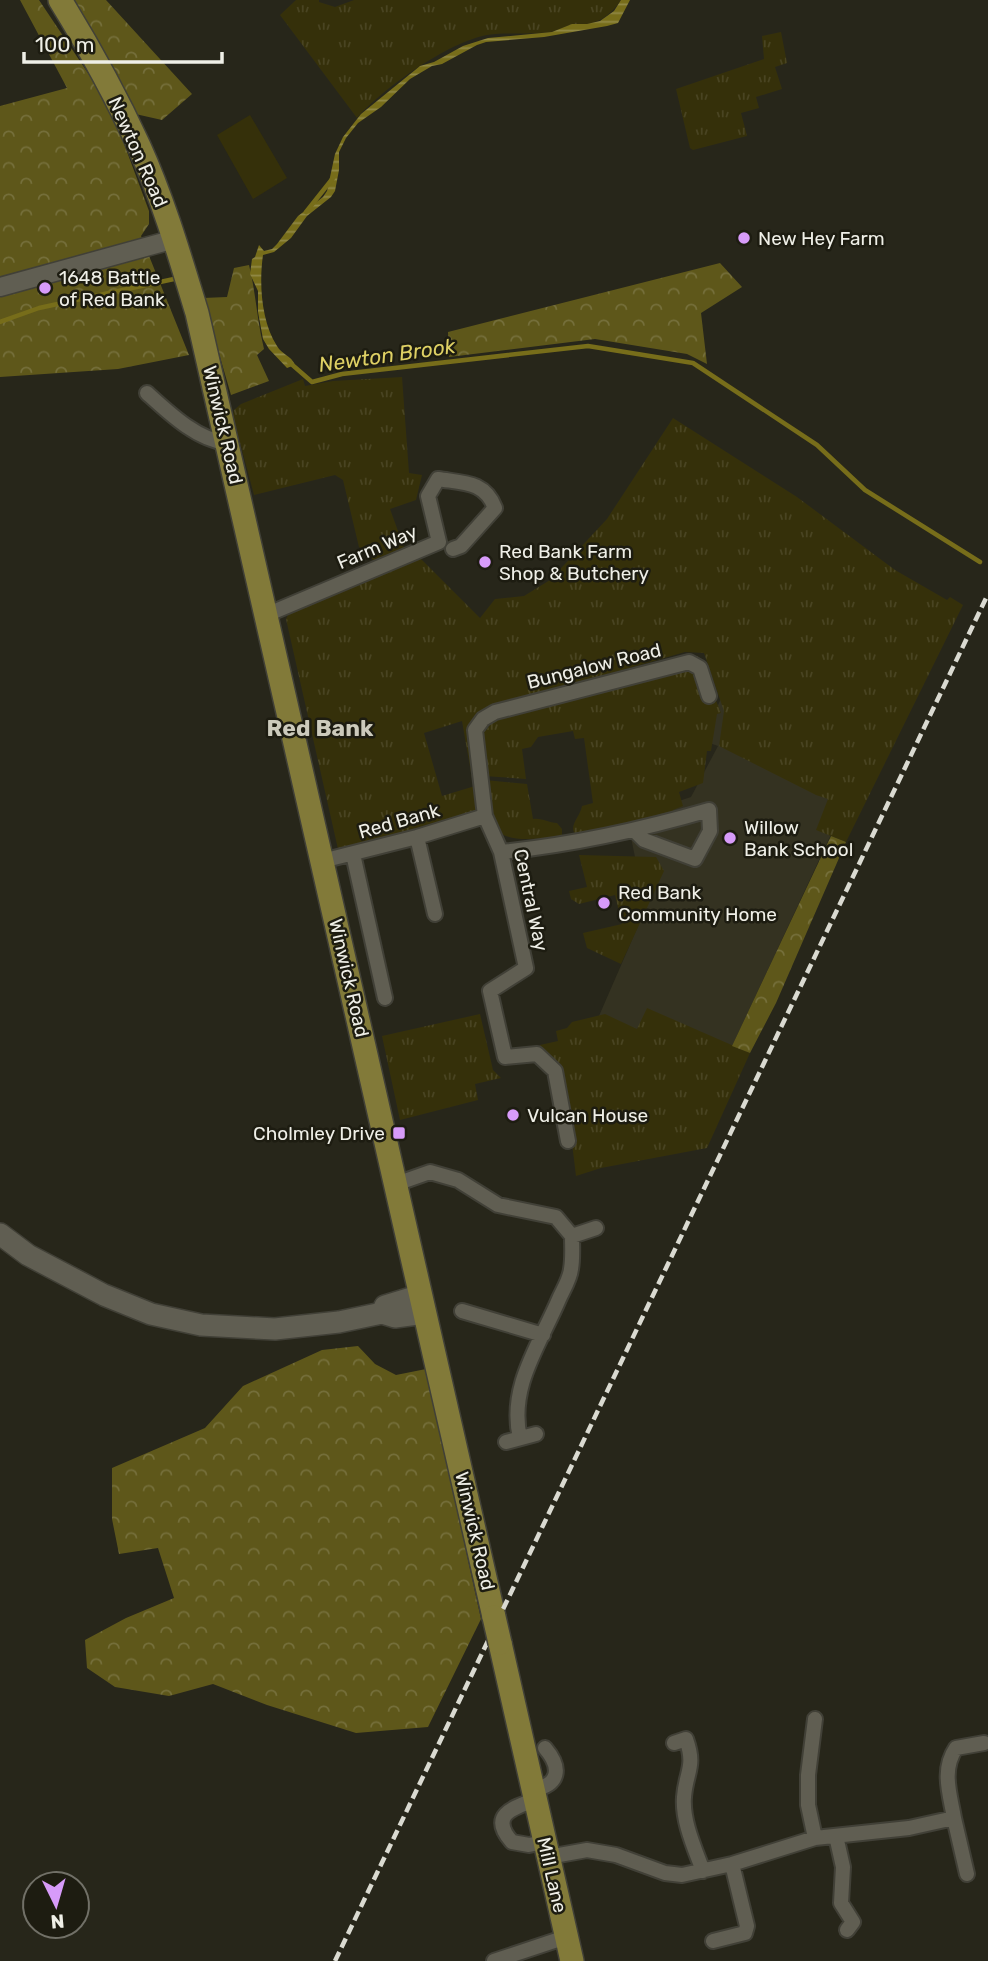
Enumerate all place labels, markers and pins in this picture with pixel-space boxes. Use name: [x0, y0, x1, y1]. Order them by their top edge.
place label: New Hey Farm: [758, 227, 885, 250]
marker: New Hey Farm: [736, 230, 752, 246]
place label: 1648 Battle of Red Bank: [59, 266, 165, 311]
marker: 1648 Battle of Red Bank: [37, 280, 53, 296]
place label: Red Bank Farm Shop & Butchery: [499, 540, 649, 585]
marker: Red Bank Farm Shop & Butchery: [477, 554, 493, 570]
place label: Willow Bank School: [744, 816, 853, 861]
marker: Willow Bank School: [722, 830, 738, 846]
place label: Red Bank Community Home: [618, 881, 777, 926]
marker: Red Bank Community Home: [596, 895, 612, 911]
place label: Vulcan House: [527, 1104, 648, 1127]
marker: Vulcan House: [505, 1107, 521, 1123]
place label: Cholmley Drive: [253, 1122, 385, 1145]
marker: Cholmley Drive: [391, 1125, 407, 1141]

